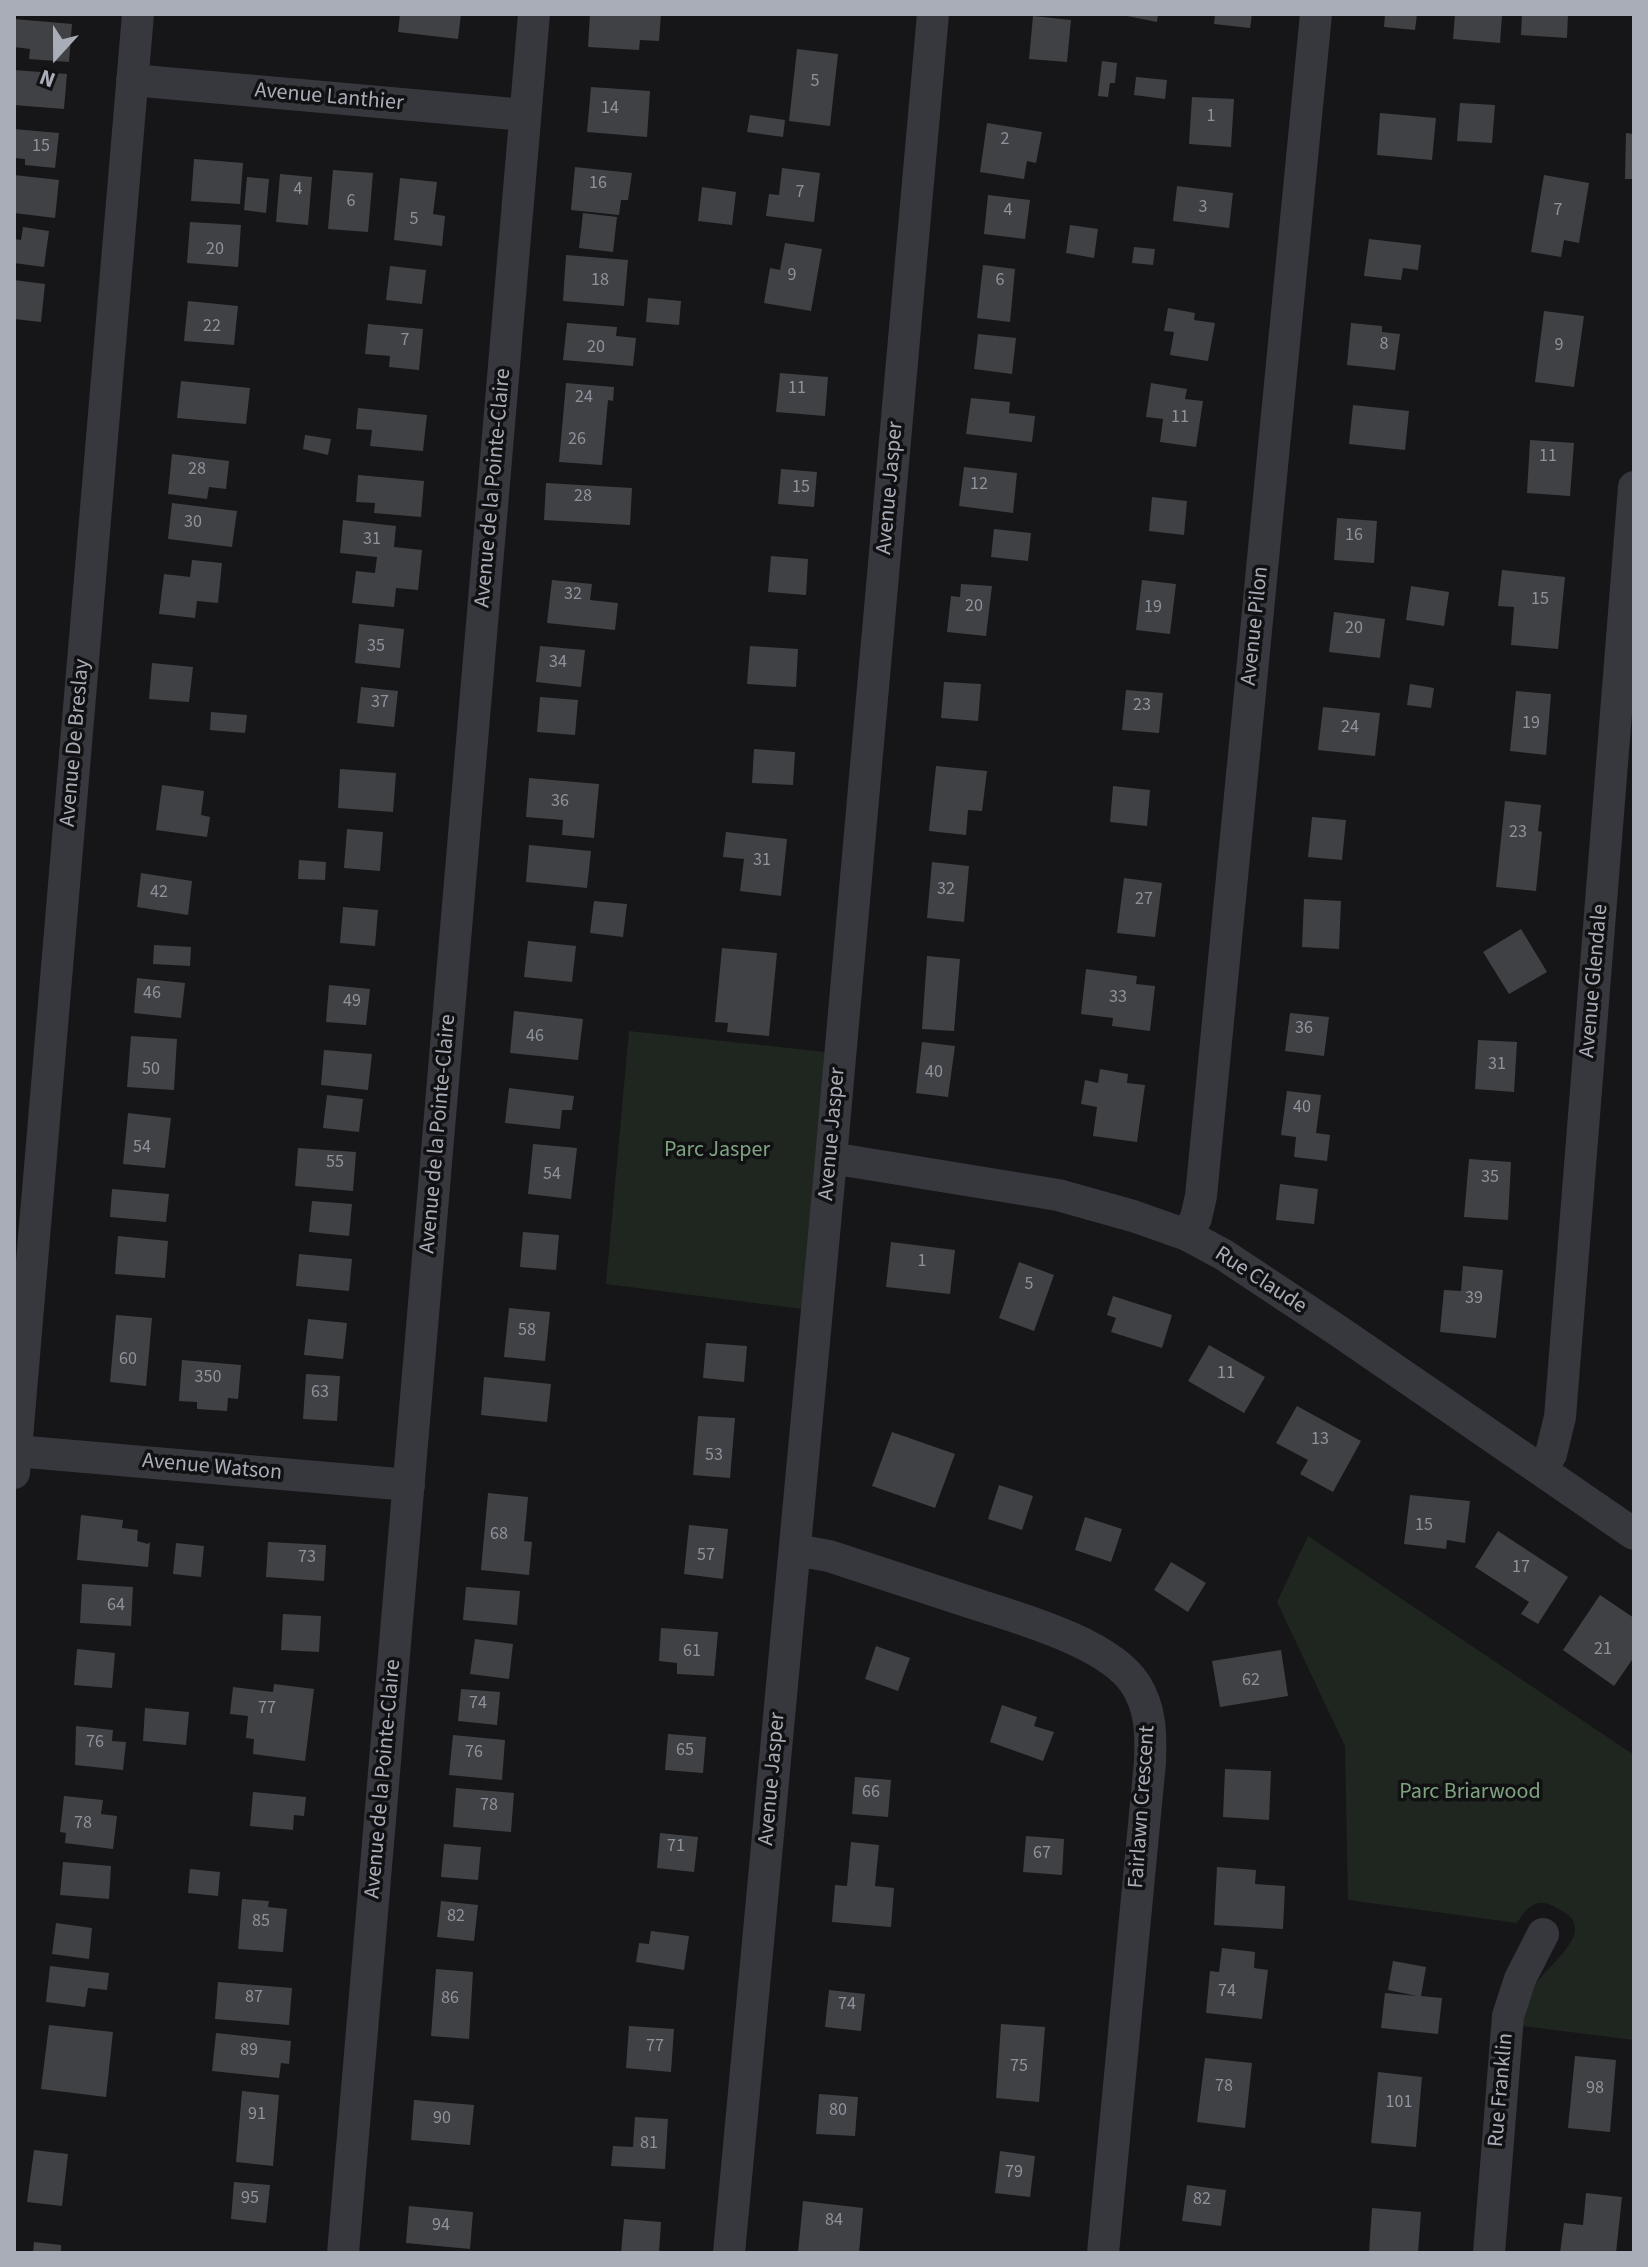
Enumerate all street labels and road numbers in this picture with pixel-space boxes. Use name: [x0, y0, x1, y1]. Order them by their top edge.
street label: Avenue Lanthier: [253, 78, 405, 118]
street label: Avenue de la Pointe-Claire: [470, 367, 518, 609]
street label: Avenue Jasper: [872, 420, 910, 556]
street label: Avenue Pilon: [1237, 565, 1275, 687]
street label: Avenue De Breslay: [56, 658, 96, 828]
street label: Avenue Glendale: [1575, 903, 1615, 1059]
street label: Avenue de la Pointe-Claire: [415, 1013, 463, 1255]
street label: Avenue Jasper: [814, 1066, 852, 1202]
street label: Rue Claude: [1209, 1242, 1311, 1320]
street label: Avenue Watson: [141, 1449, 283, 1487]
street label: Avenue de la Pointe-Claire: [360, 1658, 408, 1900]
street label: Avenue Jasper: [754, 1711, 792, 1847]
street label: Fairlawn Crescent: [1124, 1725, 1162, 1889]
street label: Rue Franklin: [1484, 2032, 1520, 2148]

